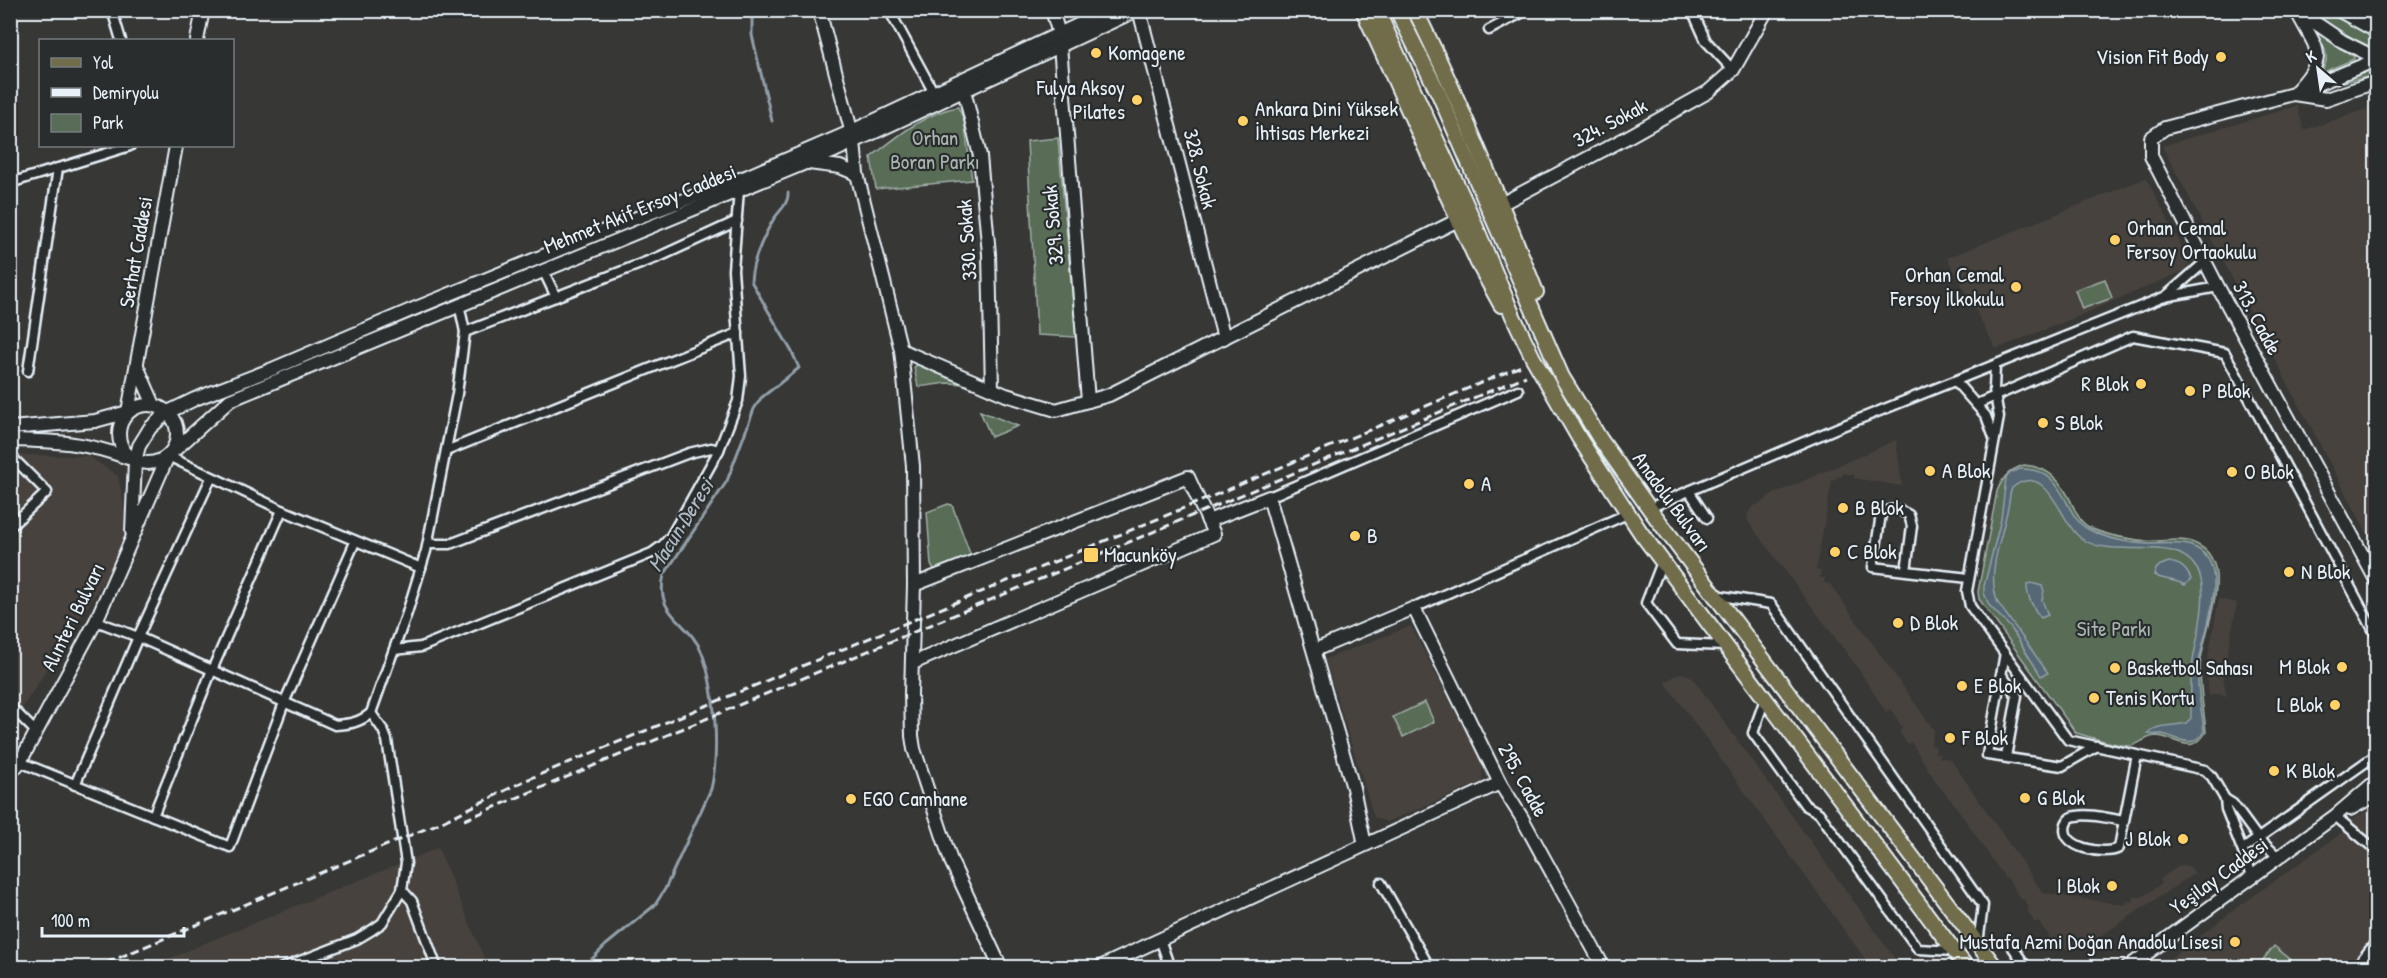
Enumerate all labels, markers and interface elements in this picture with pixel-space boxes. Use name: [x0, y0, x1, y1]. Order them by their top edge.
place label: Komagene: [1108, 38, 1186, 67]
legend: [39, 39, 234, 147]
north arrow: [2288, 39, 2348, 99]
place label: Vision Fit Body: [2096, 42, 2209, 71]
text: K: [2302, 44, 2320, 68]
marker: Komagene: [1089, 46, 1103, 60]
text: Yol: [93, 50, 113, 75]
marker: Vision Fit Body: [2214, 50, 2228, 64]
place label: Fulya Aksoy Pilates: [1036, 73, 1125, 126]
text: Demiryolu: [93, 80, 159, 105]
street label: 324. Sokak: [1568, 91, 1652, 154]
marker: Fulya Aksoy Pilates: [1130, 93, 1144, 107]
place label: Ankara Dini Yüksek İhtisas Merkezi: [1255, 94, 1398, 147]
text: Park: [93, 110, 124, 135]
marker: Ankara Dini Yüksek İhtisas Merkezi: [1236, 114, 1250, 128]
park label: Orhan Boran Parkı: [890, 123, 980, 176]
street label: 328. Sokak: [1177, 126, 1224, 212]
street label: Mehmet Akif Ersoy Caddesi: [539, 157, 740, 260]
street label: 329. Sokak: [1035, 184, 1070, 266]
street label: Serhat Caddesi: [111, 194, 160, 310]
street label: 330. Sokak: [949, 198, 984, 282]
place label: Orhan Cemal Fersoy Ortaokulu: [2126, 213, 2257, 266]
marker: Orhan Cemal Fersoy Ortaokulu: [2108, 233, 2122, 247]
place label: Orhan Cemal Fersoy İlkokulu: [1890, 260, 2005, 313]
street label: 313. Cadde: [2226, 276, 2289, 360]
marker: Orhan Cemal Fersoy İlkokulu: [2009, 280, 2023, 294]
place label: R Blok: [2081, 369, 2129, 398]
place label: P Blok: [2202, 376, 2251, 405]
marker: R Blok: [2134, 377, 2148, 391]
marker: P Blok: [2183, 384, 2197, 398]
place label: S Blok: [2055, 408, 2103, 437]
marker: S Blok: [2036, 416, 2050, 430]
street label: Anadolu Bulvarı: [1626, 446, 1719, 558]
place label: A Blok: [1942, 456, 1991, 485]
place label: O Blok: [2244, 457, 2294, 486]
marker: A Blok: [1923, 464, 1937, 478]
marker: O Blok: [2225, 465, 2239, 479]
place label: A: [1481, 469, 1491, 498]
water label: Macun Deresi: [640, 471, 721, 577]
marker: A: [1462, 477, 1476, 491]
place label: B Blok: [1855, 493, 1904, 522]
marker: B Blok: [1836, 501, 1850, 515]
place label: B: [1367, 521, 1378, 550]
marker: B: [1348, 529, 1362, 543]
place label: C Blok: [1847, 537, 1897, 566]
place label: Macunköy: [1104, 540, 1177, 569]
marker: C Blok: [1828, 545, 1842, 559]
marker: Macunköy: [1082, 546, 1100, 564]
place label: N Blok: [2301, 557, 2351, 586]
street label: Alınteri Bulvarı: [34, 558, 111, 676]
marker: N Blok: [2282, 565, 2296, 579]
place label: D Blok: [1910, 608, 1959, 637]
park label: Site Parkı: [2077, 614, 2151, 643]
marker: D Blok: [1891, 616, 1905, 630]
place label: M Blok: [2279, 652, 2330, 681]
place label: Basketbol Sahası: [2127, 653, 2254, 682]
marker: M Blok: [2335, 660, 2349, 674]
marker: Basketbol Sahası: [2108, 661, 2122, 675]
place label: E Blok: [1974, 671, 2022, 700]
marker: E Blok: [1955, 679, 1969, 693]
place label: Tenis Kortu: [2106, 683, 2195, 712]
place label: L Blok: [2277, 690, 2323, 719]
marker: Tenis Kortu: [2087, 691, 2101, 705]
marker: L Blok: [2328, 698, 2342, 712]
place label: F Blok: [1961, 723, 2008, 752]
marker: F Blok: [1943, 731, 1957, 745]
street label: 295. Cadde: [1491, 738, 1556, 822]
place label: K Blok: [2286, 756, 2336, 785]
marker: K Blok: [2267, 764, 2281, 778]
place label: G Blok: [2037, 783, 2086, 812]
place label: EGO Camhane: [863, 784, 968, 813]
marker: G Blok: [2018, 791, 2032, 805]
marker: EGO Camhane: [844, 792, 858, 806]
place label: J Blok: [2125, 824, 2171, 853]
street label: Yeşilay Caddesi: [2164, 830, 2274, 921]
marker: J Blok: [2176, 832, 2190, 846]
place label: I Blok: [2057, 871, 2100, 900]
marker: I Blok: [2105, 879, 2119, 893]
scale bar: [42, 900, 184, 938]
text: 100 m: [51, 908, 90, 933]
place label: Mustafa Azmi Doğan Anadolu Lisesi: [1959, 927, 2223, 956]
marker: Mustafa Azmi Doğan Anadolu Lisesi: [2228, 935, 2242, 949]

